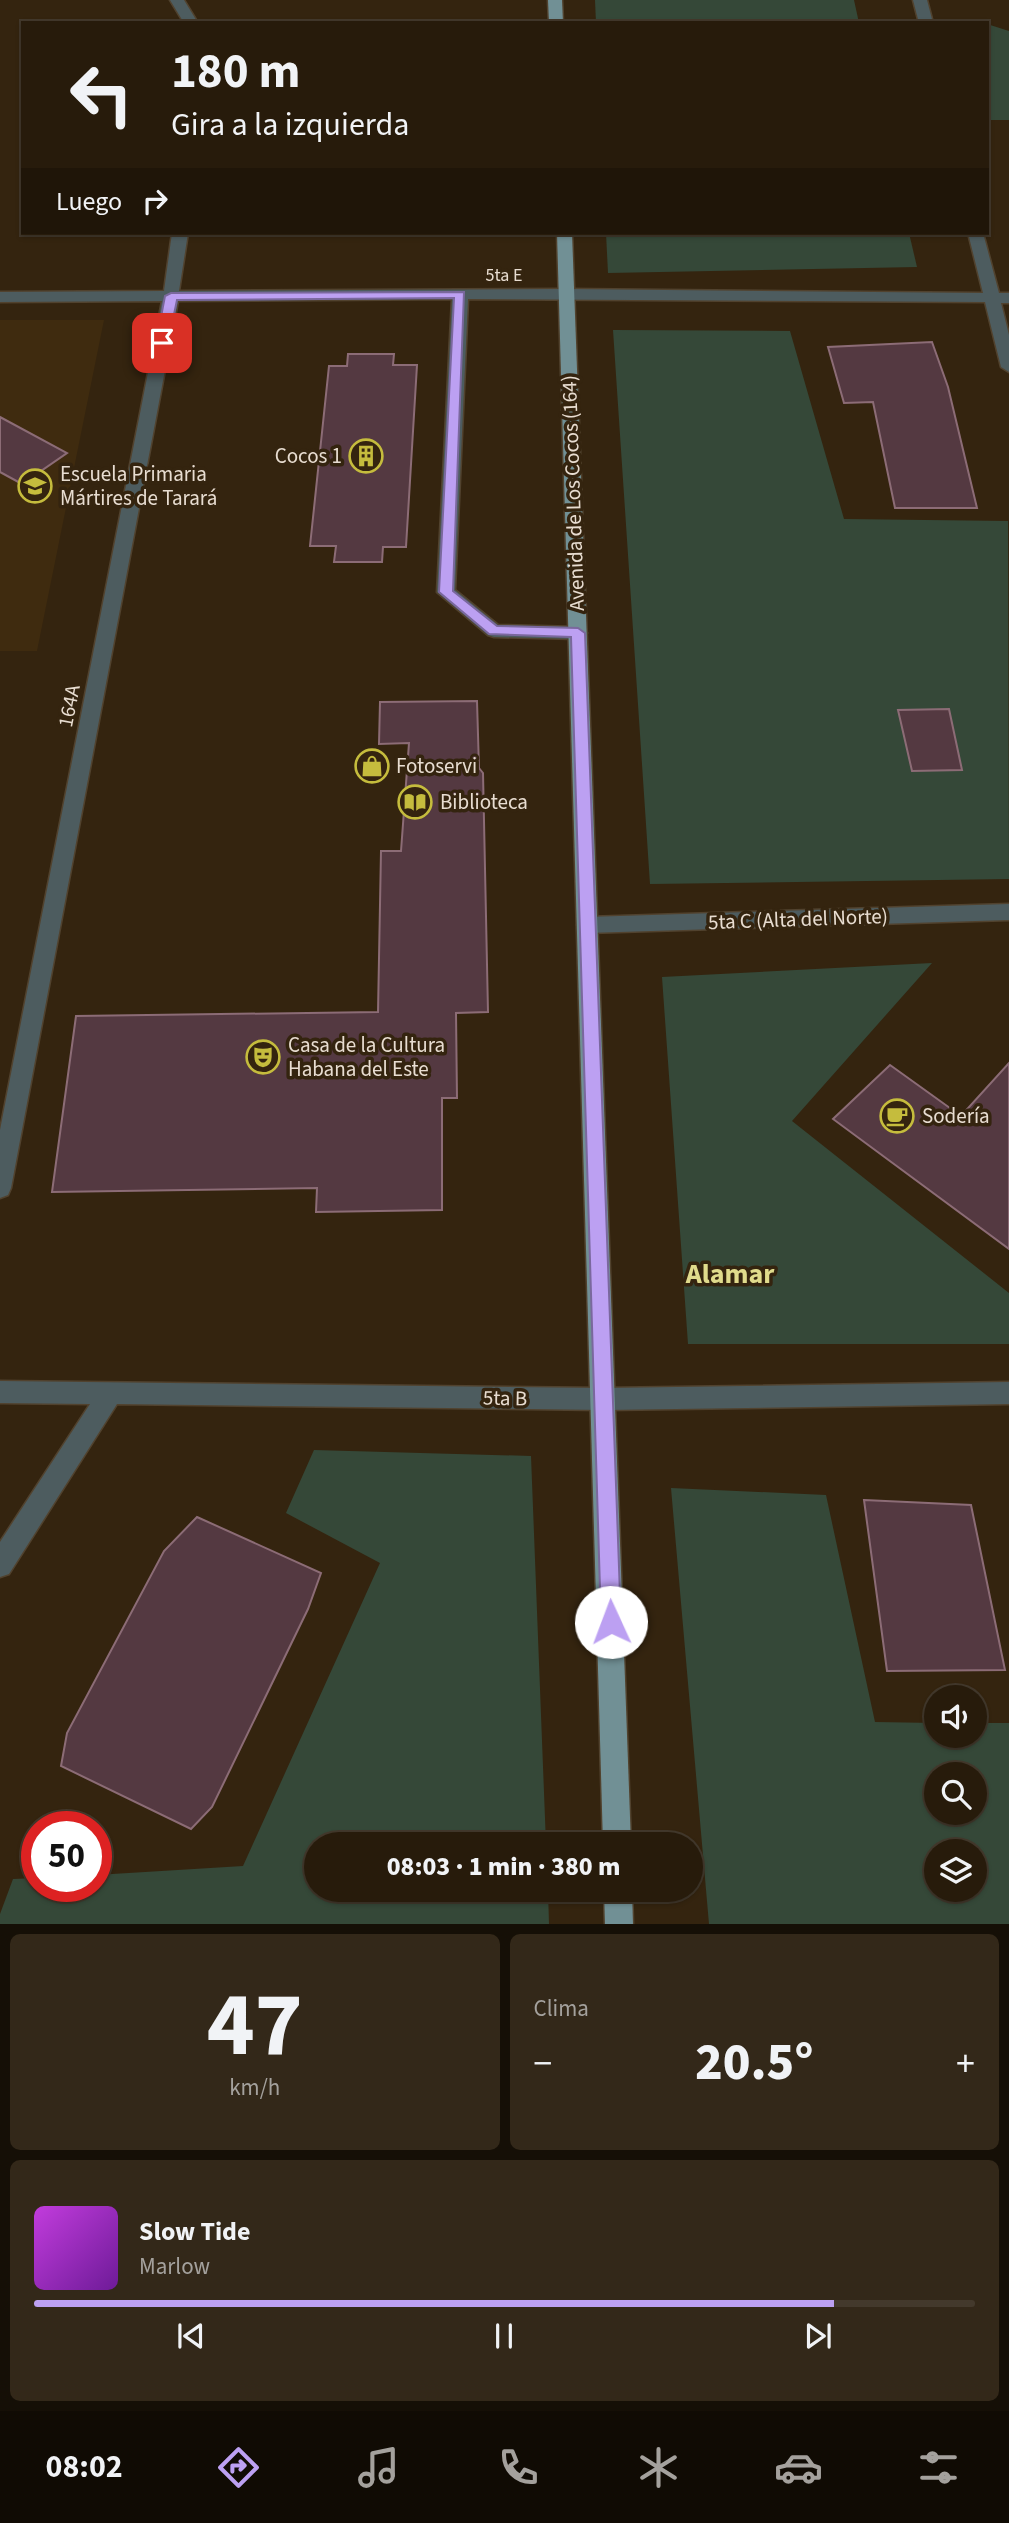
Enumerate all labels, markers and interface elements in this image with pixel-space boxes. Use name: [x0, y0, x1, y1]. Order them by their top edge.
text: 180 m: [171, 37, 300, 107]
icon: left: [56, 49, 147, 140]
text: Gira a la izquierda: [171, 102, 409, 148]
icon: right: [136, 182, 174, 220]
text: Luego: [56, 183, 122, 220]
street label: 5ta E: [486, 263, 522, 288]
pin: [132, 313, 192, 373]
icon: arrive: [143, 324, 181, 362]
street label: Avenida de Los Cocos (164): [554, 375, 592, 611]
building icon: Cocos 1: [347, 437, 385, 475]
place label: Cocos 1: [275, 441, 342, 471]
place label: Escuela Primaria Mártires de Tarará: [60, 459, 217, 513]
school or university icon: Escuela Primaria Mártires de Tarará: [16, 467, 54, 505]
street label: 164A: [50, 682, 88, 730]
shop icon: Fotoservi: [353, 747, 391, 785]
place label: Fotoservi: [396, 751, 477, 781]
library icon: Biblioteca: [396, 783, 434, 821]
place label: Biblioteca: [440, 787, 528, 817]
street label: 5ta C (Alta del Norte): [707, 901, 889, 937]
place label: Casa de la Cultura Habana del Este: [288, 1030, 445, 1084]
theatre icon: Casa de la Cultura Habana del Este: [244, 1038, 282, 1076]
cafe icon: Sodería: [878, 1097, 916, 1135]
place label: Sodería: [922, 1101, 990, 1131]
district label: Alamar: [685, 1254, 775, 1294]
street label: 5ta B: [483, 1383, 527, 1413]
position arrow: [574, 1585, 648, 1659]
map controls: [924, 1685, 987, 1902]
button: sound: [924, 1685, 987, 1748]
button: search: [924, 1762, 987, 1825]
speed limit sign: 50: [21, 1811, 112, 1902]
button: layers: [924, 1839, 987, 1902]
text: 08:03 · 1 min · 380 m: [387, 1848, 620, 1885]
text: 47: [207, 1961, 303, 2090]
text: Clima: [534, 1992, 589, 2025]
text: 20.5°: [695, 2026, 814, 2100]
text: −: [534, 2037, 552, 2091]
text: +: [956, 2037, 975, 2091]
text: km/h: [229, 2071, 280, 2104]
text: Slow Tide: [139, 2213, 250, 2250]
text: Marlow: [139, 2250, 210, 2283]
icon: previous: [172, 2317, 210, 2355]
icon: pause: [485, 2317, 523, 2355]
icon: next: [799, 2317, 837, 2355]
icon: directions: [214, 2443, 263, 2492]
icon: music: [354, 2443, 403, 2492]
icon: phone: [494, 2443, 543, 2492]
icon: climate: [634, 2443, 683, 2492]
icon: car: [774, 2443, 823, 2492]
icon: filters: [914, 2443, 963, 2492]
text: 08:02: [46, 2444, 123, 2490]

